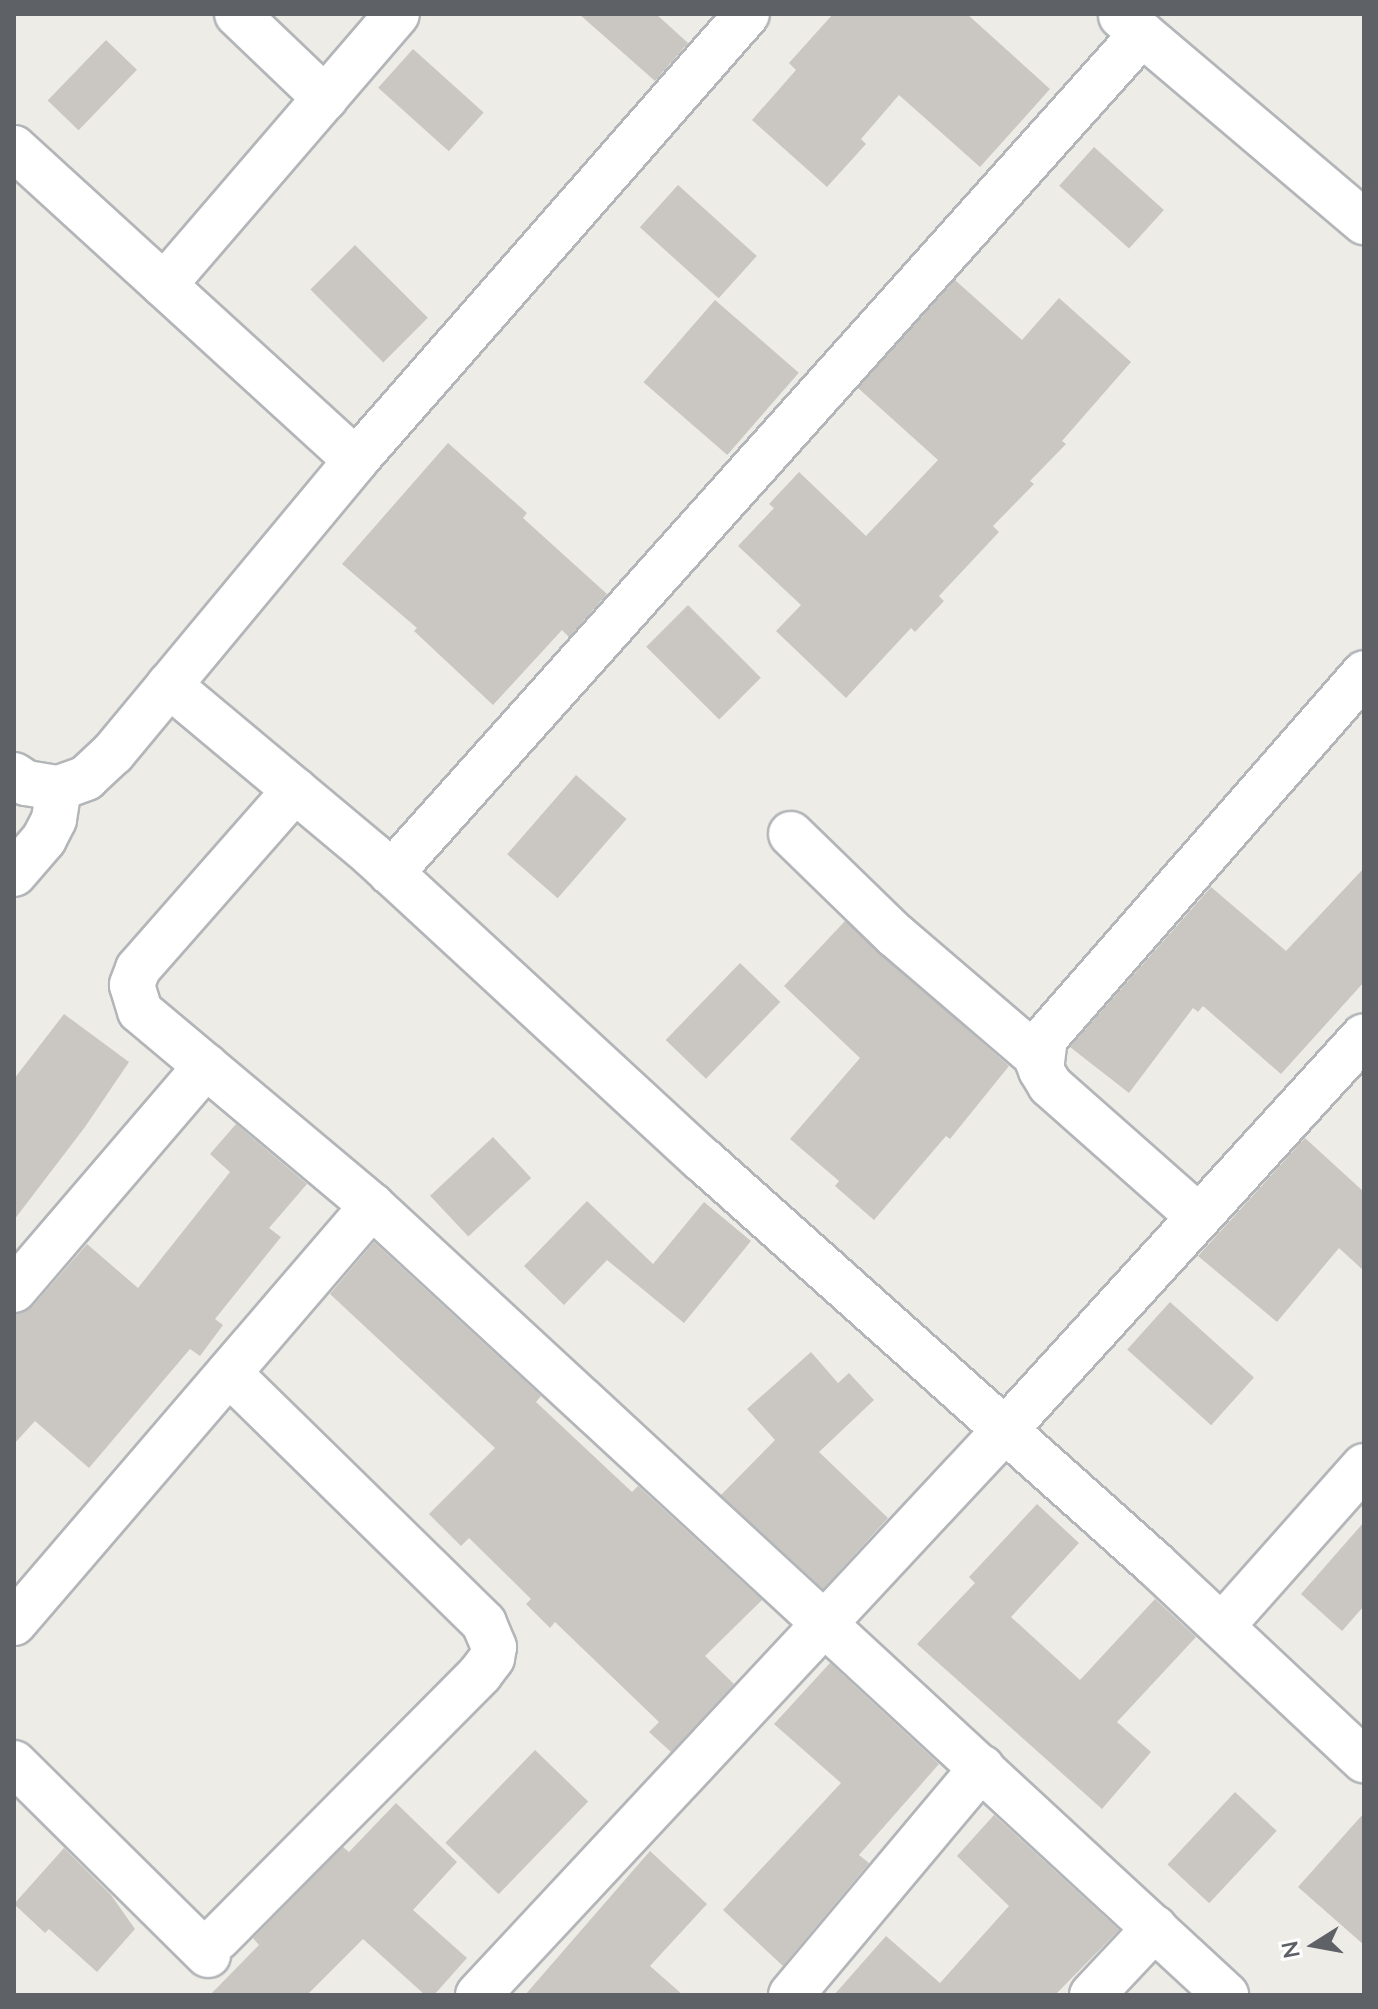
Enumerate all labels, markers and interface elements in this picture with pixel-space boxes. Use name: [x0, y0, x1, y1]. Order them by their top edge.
north arrow: [1274, 1905, 1354, 1985]
text: N: [1275, 1939, 1305, 1961]

